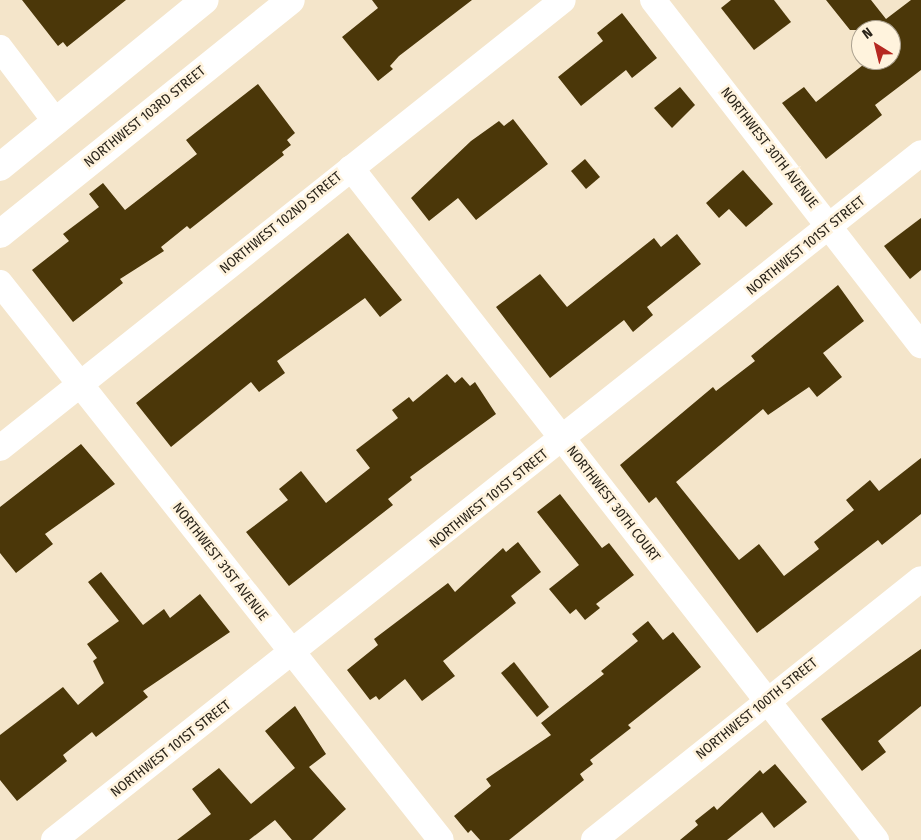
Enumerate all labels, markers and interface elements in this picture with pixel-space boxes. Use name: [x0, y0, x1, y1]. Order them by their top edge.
north arrow: [851, 20, 901, 70]
text: N: [859, 24, 876, 43]
street label: NORTHWEST 103RD STREET: [81, 63, 209, 171]
street label: NORTHWEST 30TH AVENUE: [717, 84, 821, 212]
street label: NORTHWEST 102ND STREET: [217, 169, 345, 277]
street label: NORTHWEST 101ST STREET: [743, 193, 869, 299]
street label: NORTHWEST 30TH COURT: [563, 443, 663, 565]
street label: NORTHWEST 101ST STREET: [426, 446, 552, 552]
street label: NORTHWEST 31ST AVENUE: [169, 500, 271, 624]
street label: NORTHWEST 100TH STREET: [693, 655, 821, 763]
street label: NORTHWEST 101ST STREET: [108, 697, 234, 801]

